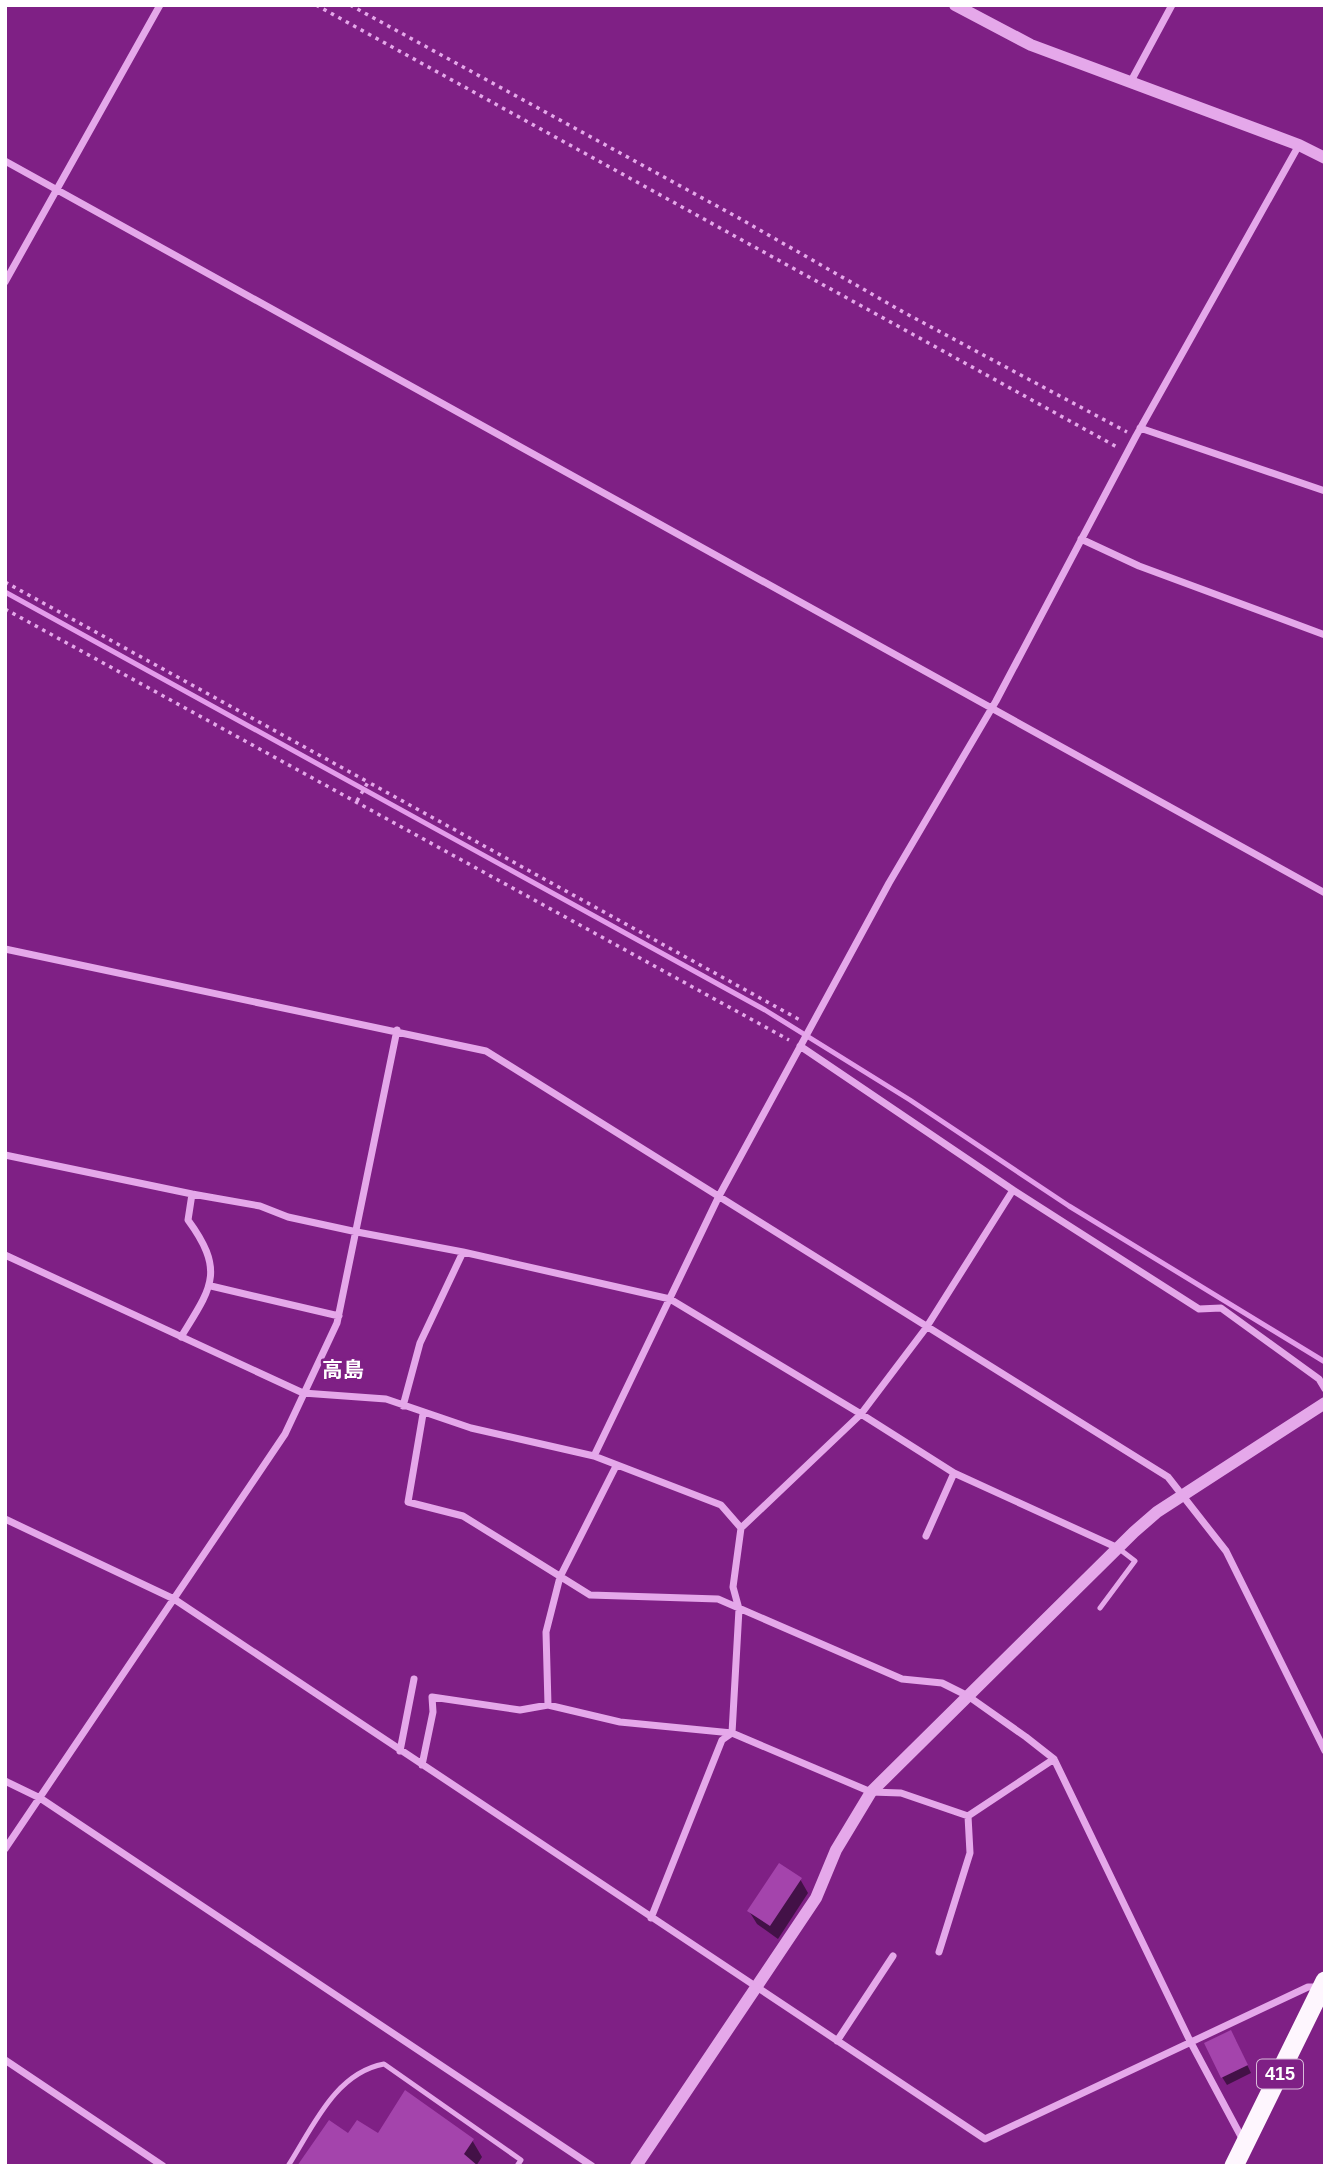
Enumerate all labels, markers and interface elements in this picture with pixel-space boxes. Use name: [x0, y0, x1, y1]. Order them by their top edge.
district label: 高島: [322, 1358, 364, 1381]
road number: 415: [1257, 2060, 1303, 2088]

